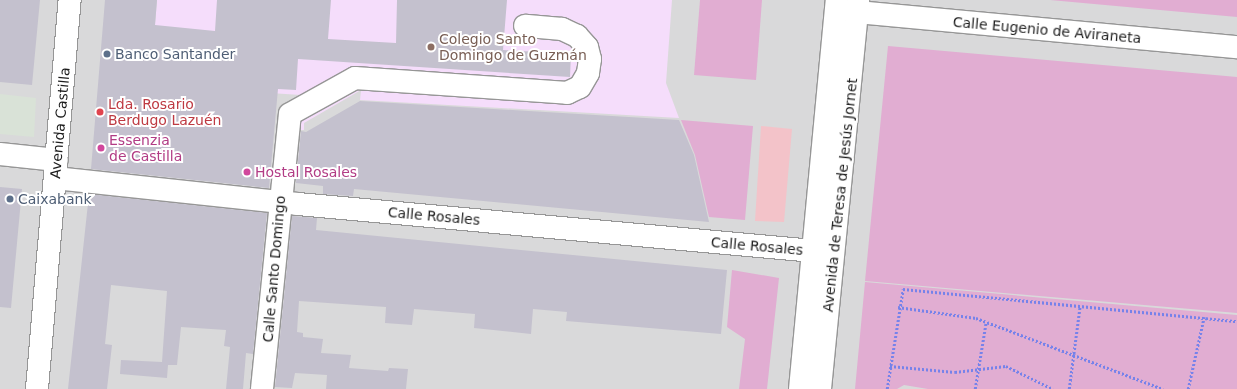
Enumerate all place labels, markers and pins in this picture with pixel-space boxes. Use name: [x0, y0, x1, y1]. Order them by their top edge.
place label: Colegio Santo Domingo de Guzmán: [439, 31, 587, 64]
marker: Colegio Santo Domingo de Guzmán: [426, 42, 436, 52]
place label: Banco Santander: [115, 46, 235, 62]
marker: Banco Santander: [102, 49, 112, 59]
place label: Lda. Rosario Berdugo Lazuén: [108, 96, 221, 128]
marker: Lda. Rosario Berdugo Lazuén: [95, 107, 105, 117]
place label: Essenzia de Castilla: [109, 132, 182, 164]
marker: Essenzia de Castilla: [96, 143, 106, 153]
place label: Hostal Rosales: [255, 164, 357, 180]
marker: Hostal Rosales: [242, 167, 252, 177]
place label: Caixabank: [18, 191, 92, 207]
marker: Caixabank: [5, 194, 15, 204]

